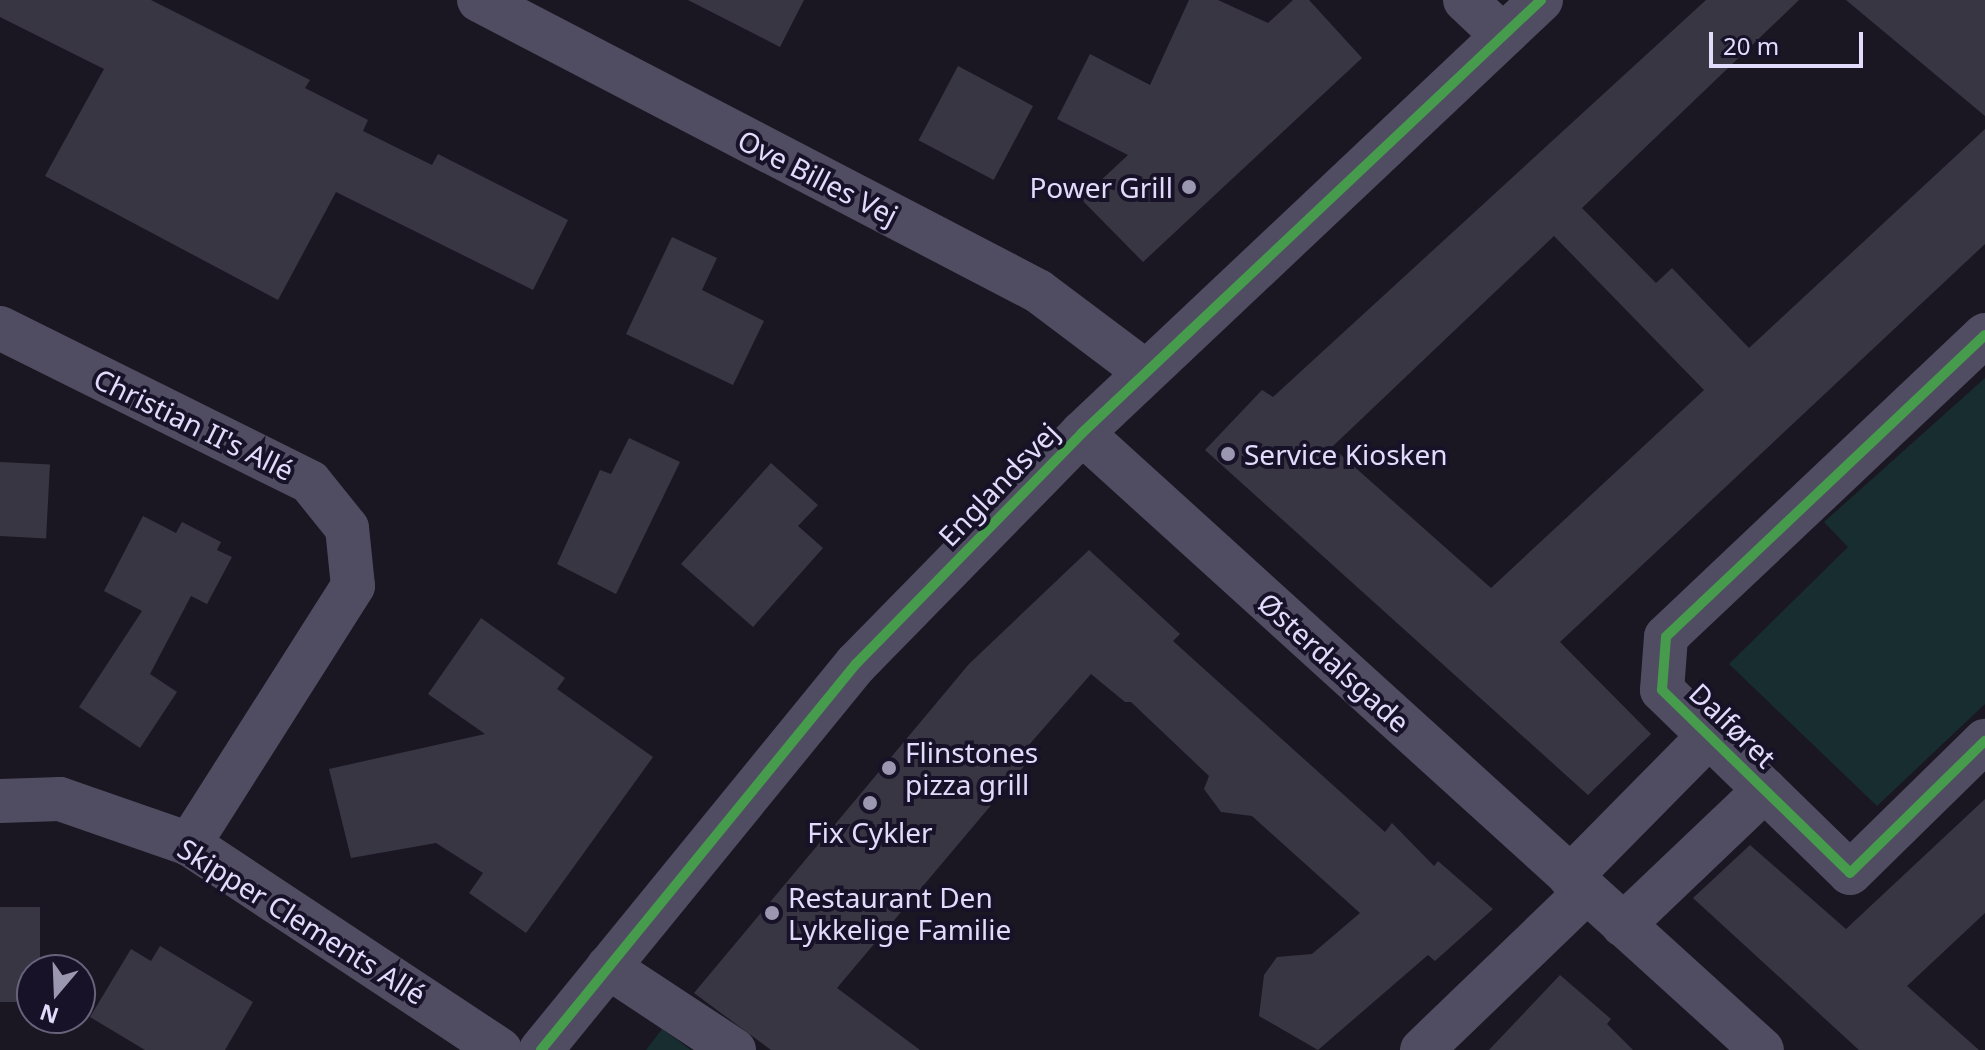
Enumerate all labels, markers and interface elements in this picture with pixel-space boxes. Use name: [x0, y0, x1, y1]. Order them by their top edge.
scale bar: [1713, 16, 1867, 66]
text: 20 m: [1723, 29, 1779, 62]
street label: Ove Billes Vej: [733, 122, 903, 232]
place label: Power Grill: [1029, 170, 1173, 204]
marker: Power Grill: [1180, 178, 1198, 196]
street label: Christian II's Allé: [89, 361, 299, 487]
street label: Englandsvej: [931, 415, 1065, 553]
place label: Service Kiosken: [1244, 437, 1448, 471]
marker: Service Kiosken: [1219, 445, 1237, 463]
street label: Østerdalsgade: [1252, 585, 1416, 739]
street label: Dalføret: [1683, 676, 1783, 774]
place label: Flinstones pizza grill: [905, 735, 1038, 801]
marker: Flinstones pizza grill: [880, 759, 898, 777]
marker: Fix Cykler: [861, 794, 879, 812]
place label: Fix Cykler: [807, 815, 933, 849]
street label: Skipper Clements Allé: [172, 831, 432, 1011]
place label: Restaurant Den Lykkelige Familie: [788, 880, 1011, 946]
marker: Restaurant Den Lykkelige Familie: [763, 904, 781, 922]
north arrow: [16, 954, 96, 1034]
text: N: [36, 998, 62, 1032]

